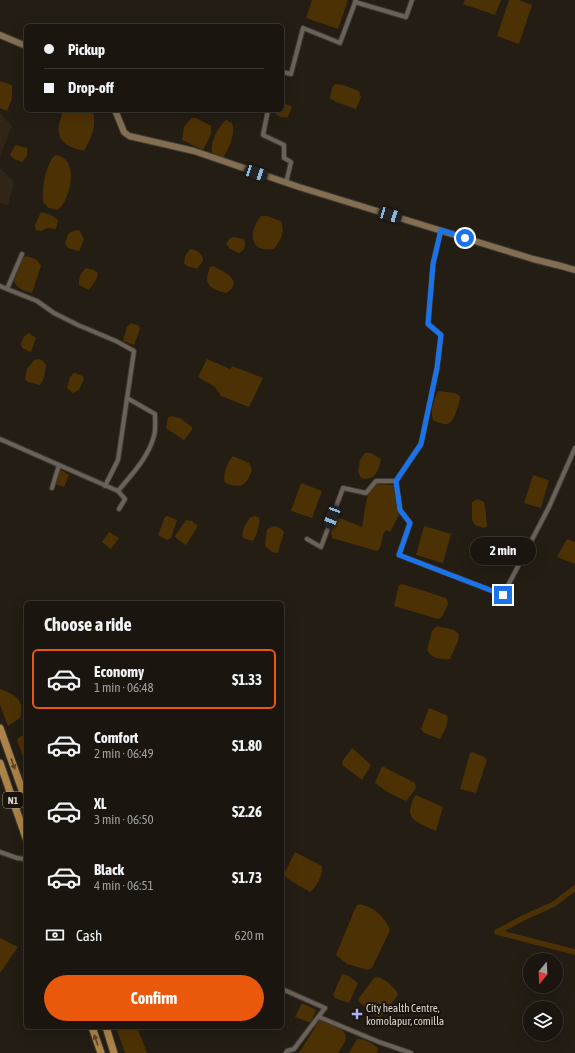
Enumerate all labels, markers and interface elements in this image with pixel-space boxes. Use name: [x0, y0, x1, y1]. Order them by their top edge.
text: Pickup: [68, 41, 105, 58]
text: Drop-off: [68, 79, 114, 96]
car: [243, 164, 269, 182]
car: [377, 206, 403, 224]
route start: [456, 229, 474, 247]
car: [322, 504, 342, 530]
callout: 2 min: [470, 537, 536, 565]
text: 2 min: [490, 543, 516, 558]
route end: [494, 586, 512, 604]
text: Choose a ride: [44, 614, 132, 635]
icon: car: [46, 661, 82, 697]
text: Economy: [94, 663, 144, 680]
text: $1.33: [232, 671, 262, 688]
text: 1 min · 06:48: [94, 680, 154, 695]
icon: car: [46, 727, 82, 763]
text: Comfort: [94, 729, 138, 746]
text: $1.80: [232, 737, 262, 754]
text: 2 min · 06:49: [94, 746, 154, 761]
one-way arrow: [10, 759, 16, 771]
road number: N1: [3, 792, 23, 808]
icon: car: [46, 793, 82, 829]
text: XL: [94, 795, 107, 812]
text: $2.26: [232, 803, 262, 820]
text: 3 min · 06:50: [94, 812, 154, 827]
icon: car: [46, 859, 82, 895]
text: Black: [94, 861, 124, 878]
text: $1.73: [232, 869, 262, 886]
text: 4 min · 06:51: [94, 878, 154, 893]
icon: cash: [44, 924, 66, 946]
text: Cash: [76, 927, 102, 944]
text: 620 m: [235, 928, 264, 943]
north arrow: [523, 953, 563, 993]
map controls: [523, 953, 563, 1041]
button: Confirm: [44, 975, 264, 1021]
button: layers: [523, 1001, 563, 1041]
place label: City health Centre, komolapur, comilla: [366, 1002, 444, 1027]
marker: City health Centre, komolapur, comilla: [351, 1008, 363, 1020]
one-way arrow: [93, 1034, 99, 1046]

